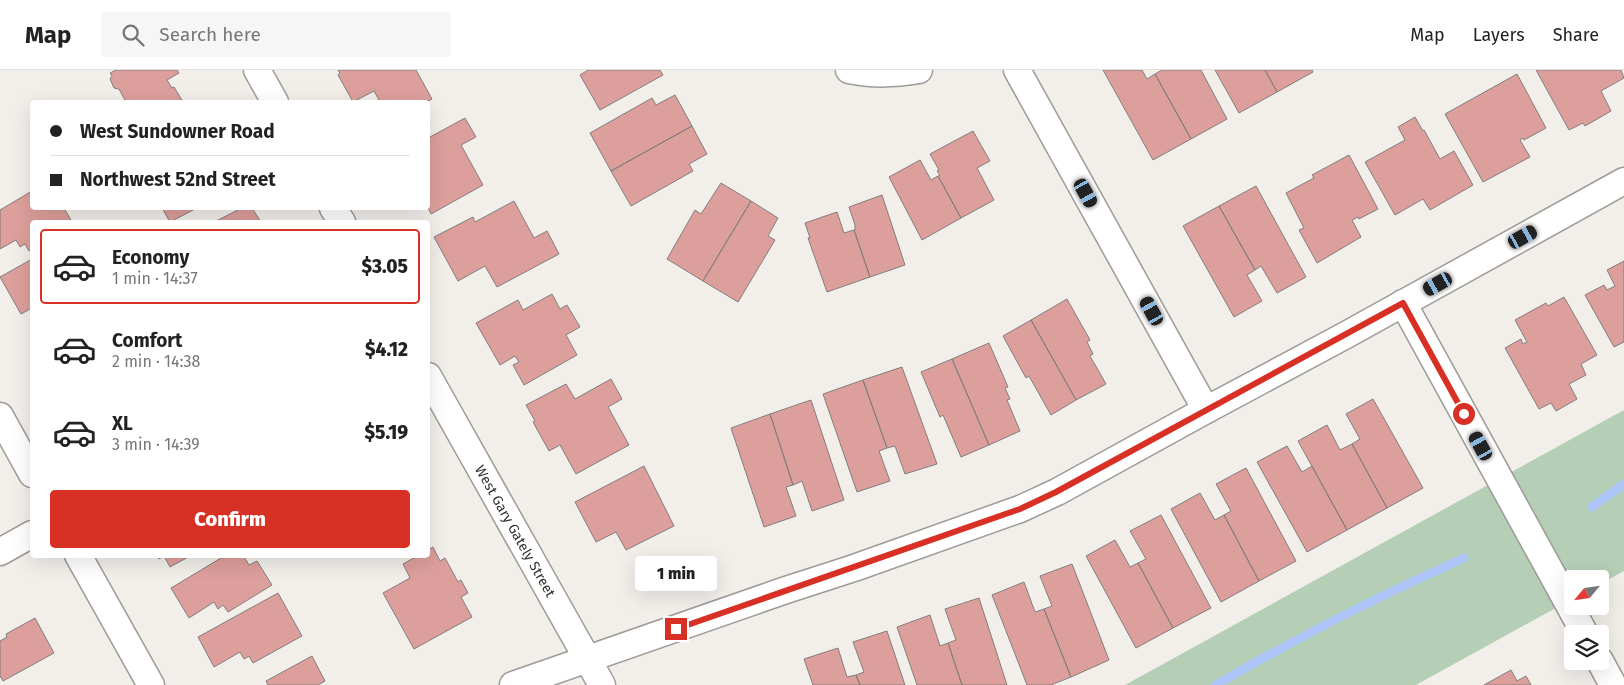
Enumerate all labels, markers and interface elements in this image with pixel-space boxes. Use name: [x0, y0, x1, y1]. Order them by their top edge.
search box: [101, 12, 451, 57]
text: Map: [25, 21, 71, 49]
icon: search: [119, 21, 147, 49]
text: Search here: [159, 23, 261, 46]
text: Map: [1410, 24, 1445, 46]
text: Layers: [1473, 24, 1525, 46]
text: Share: [1553, 24, 1599, 46]
text: West Sundowner Road: [80, 120, 275, 143]
text: Northwest 52nd Street: [80, 168, 276, 191]
car: [1072, 176, 1099, 210]
car: [1506, 223, 1539, 251]
icon: car: [52, 244, 97, 289]
text: Economy: [112, 246, 189, 269]
text: $3.05: [362, 255, 408, 278]
text: 1 min · 14:37: [112, 269, 198, 288]
car: [1421, 270, 1454, 298]
car: [1138, 294, 1165, 328]
icon: car: [52, 327, 97, 372]
text: Comfort: [112, 329, 182, 352]
text: $4.12: [365, 338, 408, 361]
text: 2 min · 14:38: [112, 352, 200, 371]
route start: [1453, 403, 1475, 425]
icon: car: [52, 410, 97, 455]
text: XL: [112, 412, 133, 435]
text: $5.19: [365, 421, 408, 444]
car: [1467, 429, 1494, 463]
text: 3 min · 14:39: [112, 435, 200, 454]
street label: West Gary Gately Street: [471, 462, 559, 601]
button: Confirm: [50, 490, 410, 548]
callout: 1 min: [635, 556, 717, 592]
text: 1 min: [657, 564, 695, 583]
north arrow: [1564, 570, 1609, 615]
map controls: [1564, 570, 1609, 670]
route end: [665, 618, 687, 640]
button: layers: [1564, 625, 1609, 670]

